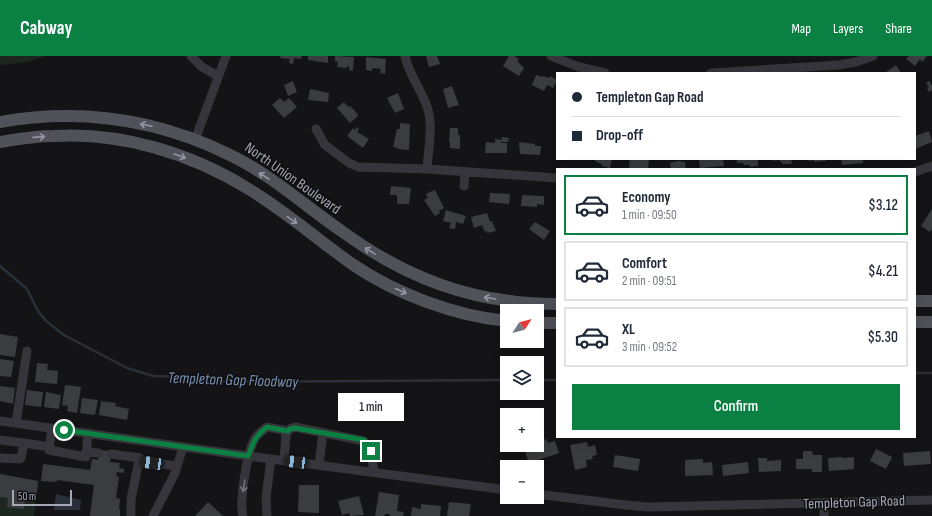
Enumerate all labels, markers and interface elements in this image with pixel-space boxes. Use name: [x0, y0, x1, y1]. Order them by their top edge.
text: Cabway: [20, 17, 72, 40]
text: Map: [791, 20, 811, 37]
text: Layers: [833, 20, 863, 37]
text: Share: [885, 20, 912, 37]
text: Templeton Gap Road: [596, 88, 704, 107]
one-way arrow: [139, 120, 152, 128]
text: Drop-off: [596, 126, 643, 145]
one-way arrow: [32, 133, 45, 140]
street label: North Union Boulevard: [241, 138, 344, 219]
one-way arrow: [174, 152, 186, 160]
one-way arrow: [259, 171, 270, 180]
icon: car: [574, 187, 610, 223]
text: Economy: [622, 188, 671, 207]
text: $3.12: [868, 196, 898, 215]
text: 1 min · 09:50: [622, 207, 677, 223]
one-way arrow: [287, 216, 298, 224]
one-way arrow: [365, 247, 376, 255]
icon: car: [574, 253, 610, 289]
text: Comfort: [622, 254, 667, 273]
text: $4.21: [868, 262, 898, 281]
text: 2 min · 09:51: [622, 273, 676, 289]
one-way arrow: [395, 288, 407, 295]
one-way arrow: [484, 294, 497, 302]
north arrow: [500, 304, 544, 348]
map controls: [500, 304, 544, 504]
icon: car: [574, 319, 610, 355]
text: XL: [622, 320, 635, 339]
text: $5.30: [867, 328, 898, 347]
text: 3 min · 09:52: [622, 339, 677, 355]
button: layers: [500, 356, 544, 400]
water label: Templeton Gap Floodway: [167, 369, 300, 392]
button: Confirm: [572, 384, 900, 430]
callout: 1 min: [338, 393, 404, 421]
text: 1 min: [359, 399, 383, 415]
button: +: [500, 408, 544, 452]
route start: [55, 421, 73, 439]
route end: [362, 442, 380, 460]
car: [139, 455, 165, 471]
car: [283, 455, 309, 469]
button: −: [500, 460, 544, 504]
one-way arrow: [240, 479, 248, 492]
scale bar: [12, 488, 72, 507]
text: 50 m: [18, 490, 36, 503]
street label: Templeton Gap Road: [803, 491, 905, 514]

